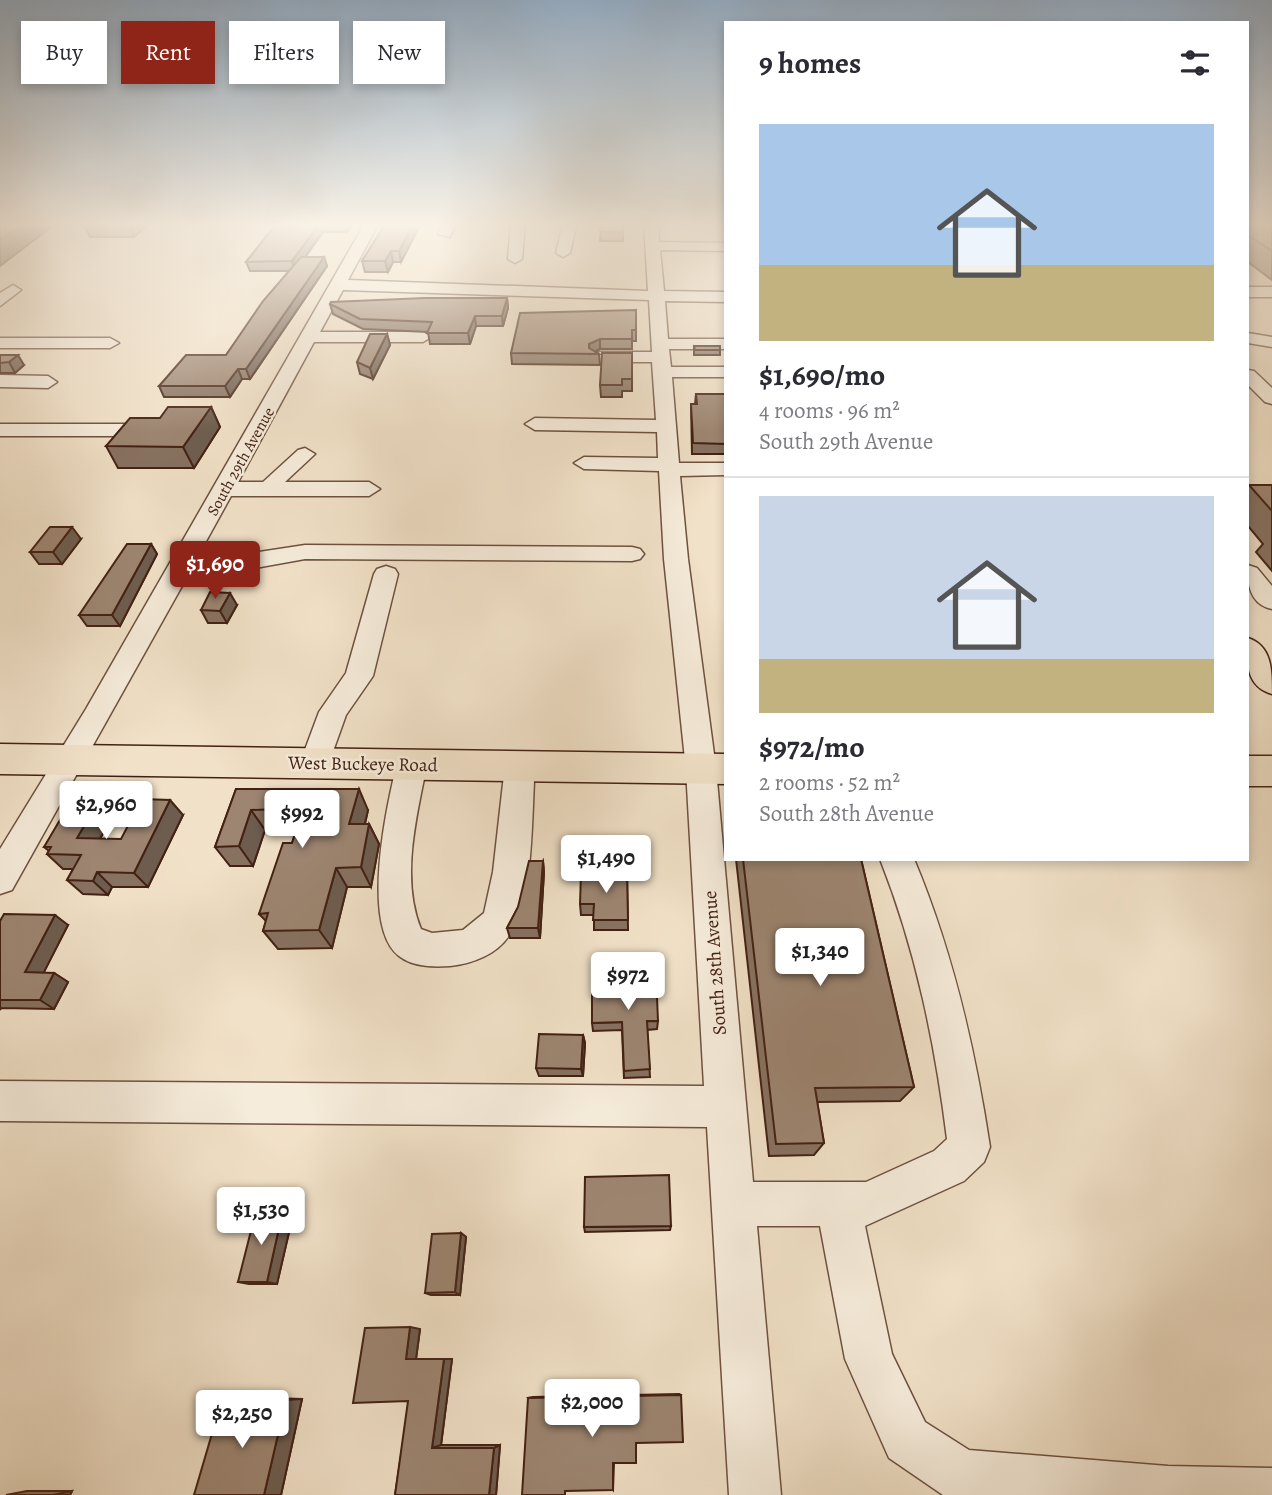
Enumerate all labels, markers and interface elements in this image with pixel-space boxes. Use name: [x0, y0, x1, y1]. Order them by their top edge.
chip: Buy: [21, 21, 107, 84]
chip: Rent: [121, 21, 215, 84]
chip: Filters: [229, 21, 339, 84]
chip: New: [353, 21, 445, 84]
text: 9 homes: [759, 43, 861, 83]
icon: filters: [1176, 44, 1214, 82]
icon: home: [924, 170, 1050, 296]
text: $1,690/mo: [759, 355, 885, 395]
text: 4 rooms · 96 m²: [759, 395, 900, 426]
street label: South 29th Avenue: [202, 403, 280, 520]
text: South 29th Avenue: [759, 426, 933, 457]
pin: $1,690: [158, 542, 272, 601]
icon: home: [924, 542, 1050, 668]
text: $1,690: [186, 548, 244, 579]
text: $972/mo: [759, 727, 865, 767]
street label: West Buckeye Road: [287, 750, 439, 778]
text: 2 rooms · 52 m²: [759, 767, 900, 798]
pin: $2,960: [49, 782, 163, 841]
text: $2,960: [76, 788, 136, 819]
pin: $992: [261, 790, 343, 850]
text: $992: [280, 797, 324, 828]
text: South 28th Avenue: [759, 798, 934, 829]
pin: $1,490: [549, 836, 663, 895]
text: $1,490: [577, 842, 635, 873]
street label: South 28th Avenue: [697, 890, 733, 1036]
pin: $1,340: [763, 928, 877, 988]
text: $1,340: [791, 935, 849, 966]
pin: $972: [587, 953, 669, 1012]
text: $972: [607, 959, 649, 990]
pin: $1,530: [204, 1188, 318, 1247]
text: $1,530: [233, 1194, 289, 1225]
pin: $2,000: [535, 1380, 649, 1439]
text: $2,000: [561, 1386, 623, 1417]
pin: $2,250: [185, 1390, 299, 1450]
text: $2,250: [212, 1397, 272, 1428]

